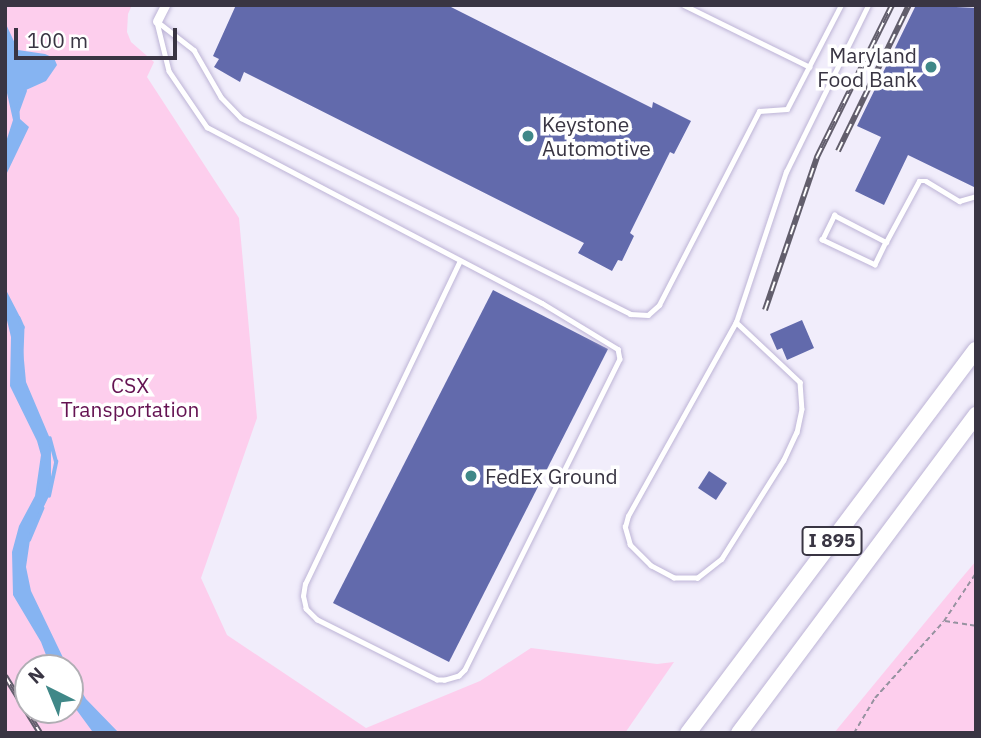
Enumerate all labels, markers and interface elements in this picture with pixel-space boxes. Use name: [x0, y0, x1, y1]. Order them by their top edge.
scale bar: [18, 14, 180, 58]
text: 100 m: [27, 26, 88, 54]
place label: Maryland Food Bank: [817, 42, 917, 92]
marker: Maryland Food Bank: [923, 59, 939, 75]
place label: Keystone Automotive: [542, 111, 651, 161]
marker: Keystone Automotive: [520, 128, 536, 144]
park label: CSX Transportation: [61, 372, 199, 422]
place label: FedEx Ground: [485, 463, 618, 489]
marker: FedEx Ground: [463, 468, 479, 484]
road number: I 895: [800, 526, 864, 556]
north arrow: [14, 654, 84, 724]
text: N: [23, 662, 49, 689]

